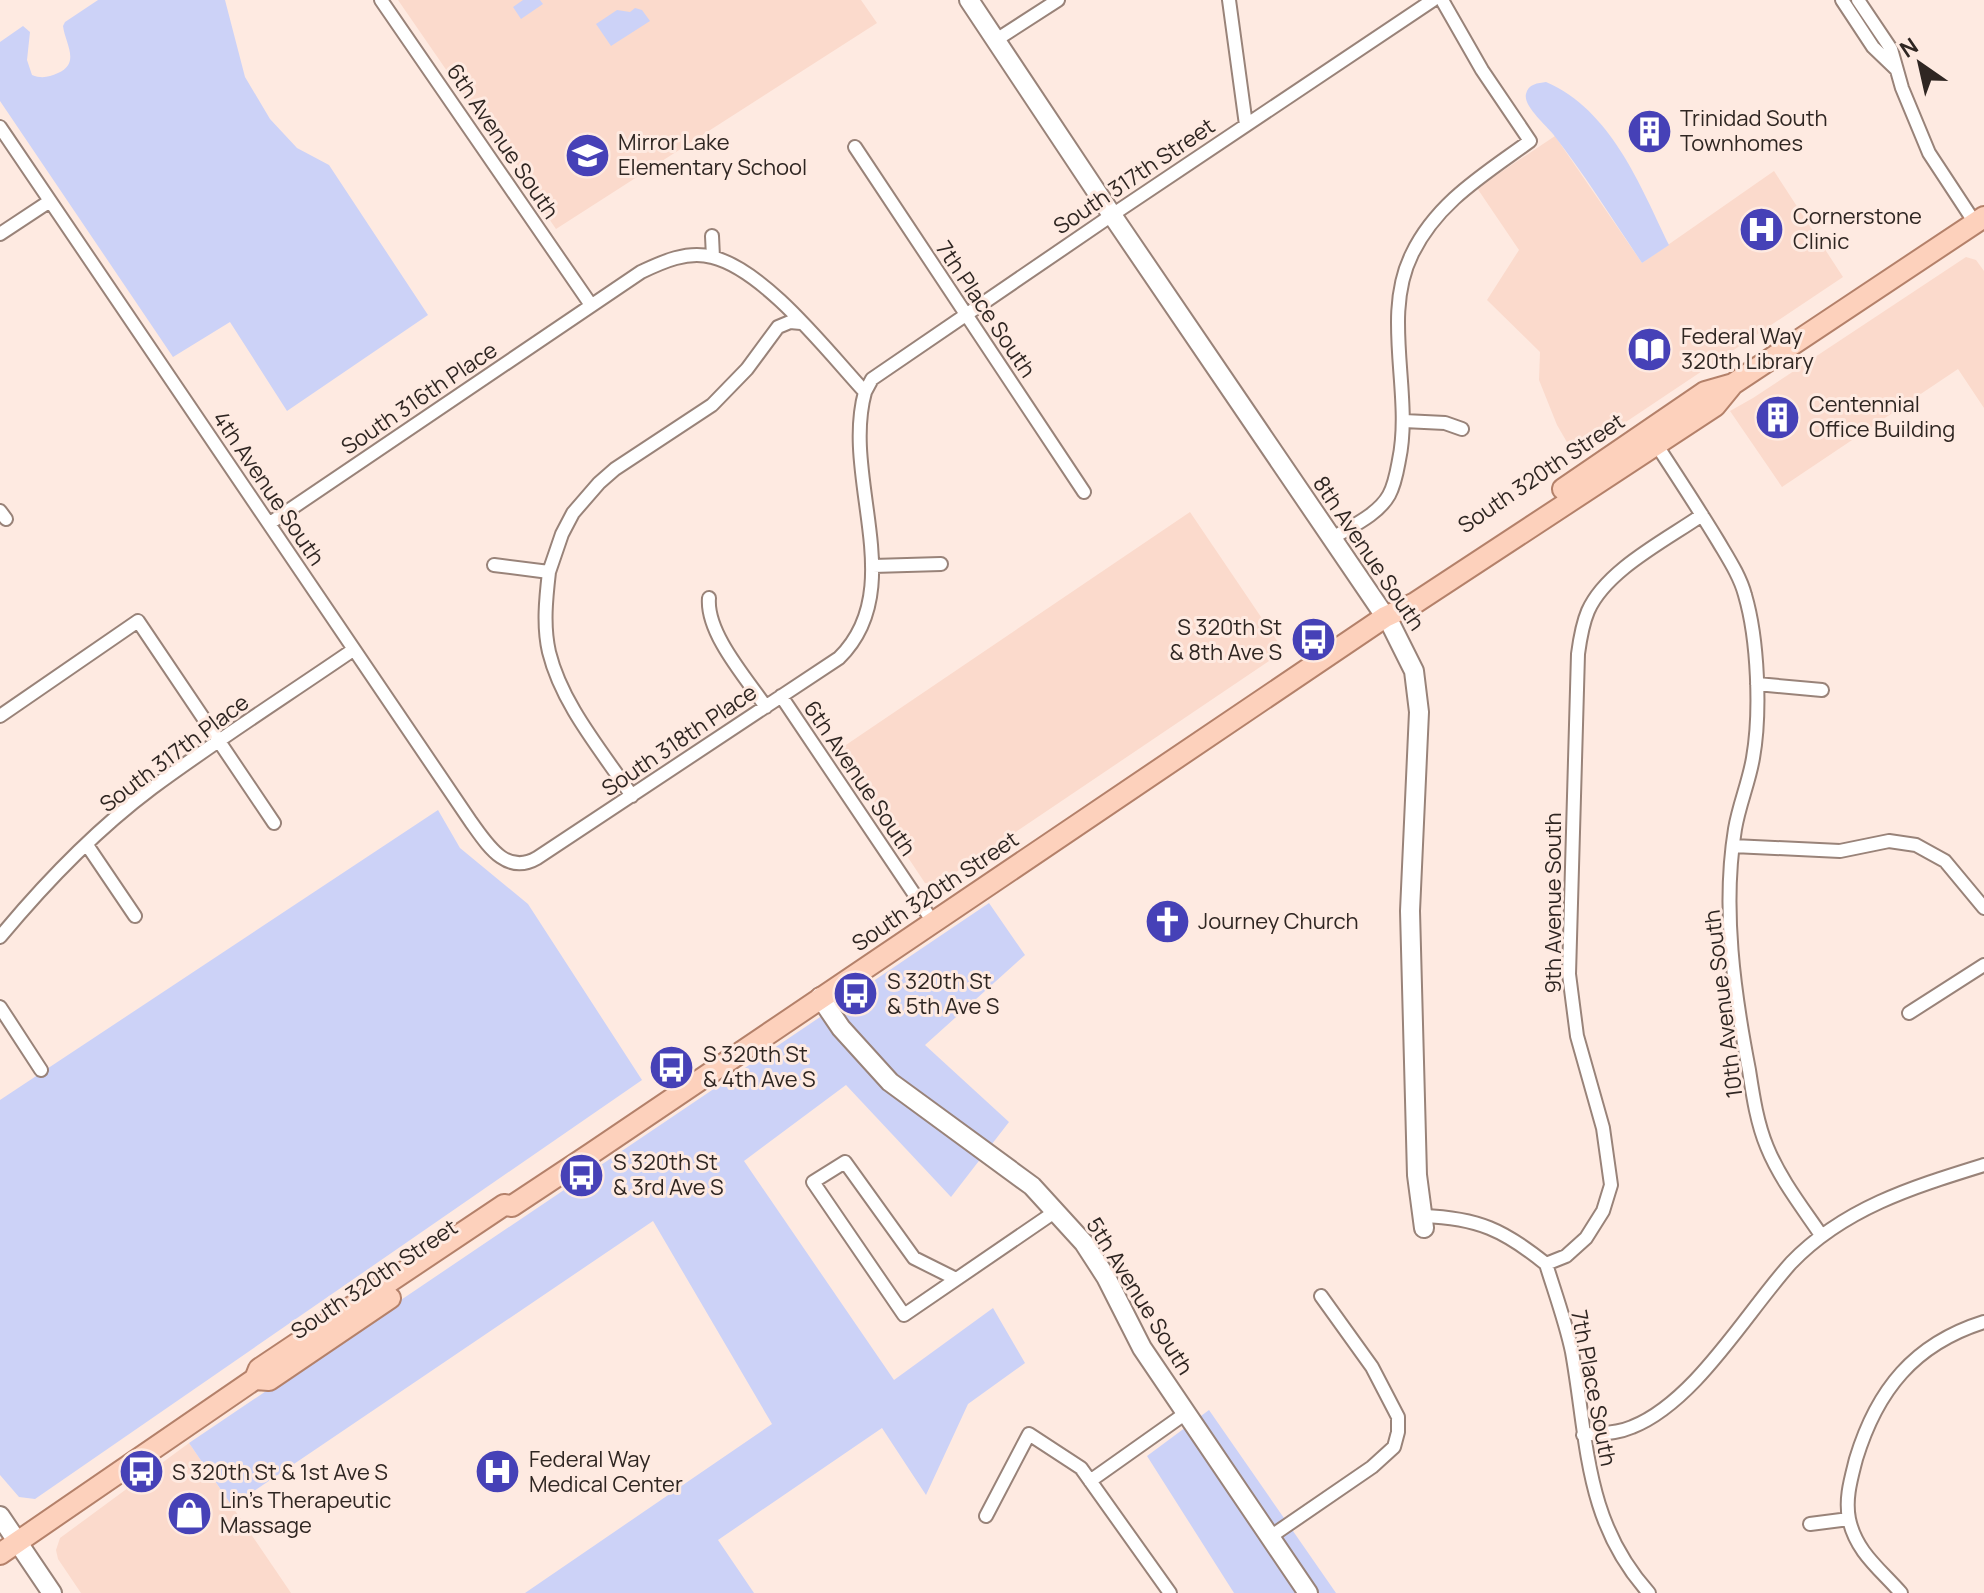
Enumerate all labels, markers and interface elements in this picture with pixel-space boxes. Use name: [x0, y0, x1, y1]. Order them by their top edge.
north arrow: [1880, 24, 1960, 104]
text: N: [1894, 31, 1924, 64]
street label: 6th Avenue South: [440, 58, 566, 224]
place label: Trinidad South Townhomes: [1680, 103, 1828, 158]
building icon: Trinidad South Townhomes: [1625, 107, 1673, 155]
street label: South 317th Street: [1047, 111, 1221, 241]
place label: Mirror Lake Elementary School: [618, 127, 807, 182]
school or university icon: Mirror Lake Elementary School: [563, 131, 611, 179]
place label: Cornerstone Clinic: [1793, 201, 1922, 256]
hospital icon: Cornerstone Clinic: [1738, 205, 1786, 253]
street label: 7th Place South: [929, 235, 1043, 383]
place label: Federal Way 320th Library: [1681, 321, 1814, 376]
library icon: Federal Way 320th Library: [1626, 325, 1674, 373]
street label: South 316th Place: [335, 335, 503, 461]
place label: Centennial Office Building: [1809, 389, 1955, 444]
building icon: Centennial Office Building: [1754, 393, 1802, 441]
street label: 4th Avenue South: [206, 405, 332, 571]
street label: South 320th Street: [1452, 406, 1630, 540]
street label: 8th Avenue South: [1306, 470, 1432, 636]
place label: S 320th St & 8th Ave S: [1170, 612, 1282, 667]
bus stop icon: S 320th St & 8th Ave S: [1289, 616, 1337, 664]
street label: South 318th Place: [596, 677, 763, 803]
street label: South 317th Place: [93, 687, 255, 819]
street label: 6th Avenue South: [797, 695, 923, 861]
street label: 9th Avenue South: [1538, 812, 1568, 994]
street label: South 320th Street: [846, 824, 1024, 958]
church icon: Journey Church: [1143, 897, 1191, 945]
place label: Journey Church: [1198, 906, 1359, 936]
street label: 10th Avenue South: [1697, 908, 1749, 1100]
place label: S 320th St & 5th Ave S: [887, 966, 999, 1021]
bus stop icon: S 320th St & 5th Ave S: [832, 970, 880, 1018]
place label: S 320th St & 4th Ave S: [703, 1039, 816, 1094]
bus stop icon: S 320th St & 4th Ave S: [648, 1043, 696, 1091]
place label: S 320th St & 3rd Ave S: [613, 1147, 724, 1202]
bus stop icon: S 320th St & 3rd Ave S: [558, 1151, 606, 1199]
street label: South 320th Street: [285, 1212, 463, 1346]
street label: 5th Avenue South: [1080, 1212, 1200, 1380]
street label: 7th Place South: [1564, 1307, 1624, 1469]
place label: Federal Way Medical Center: [529, 1444, 683, 1499]
bus stop icon: S 320th St & 1st Ave S: [117, 1448, 165, 1496]
hospital icon: Federal Way Medical Center: [474, 1448, 522, 1496]
place label: S 320th St & 1st Ave S: [172, 1457, 388, 1487]
place label: Lin's Therapeutic Massage: [220, 1485, 391, 1540]
shop icon: Lin's Therapeutic Massage: [165, 1489, 213, 1537]

